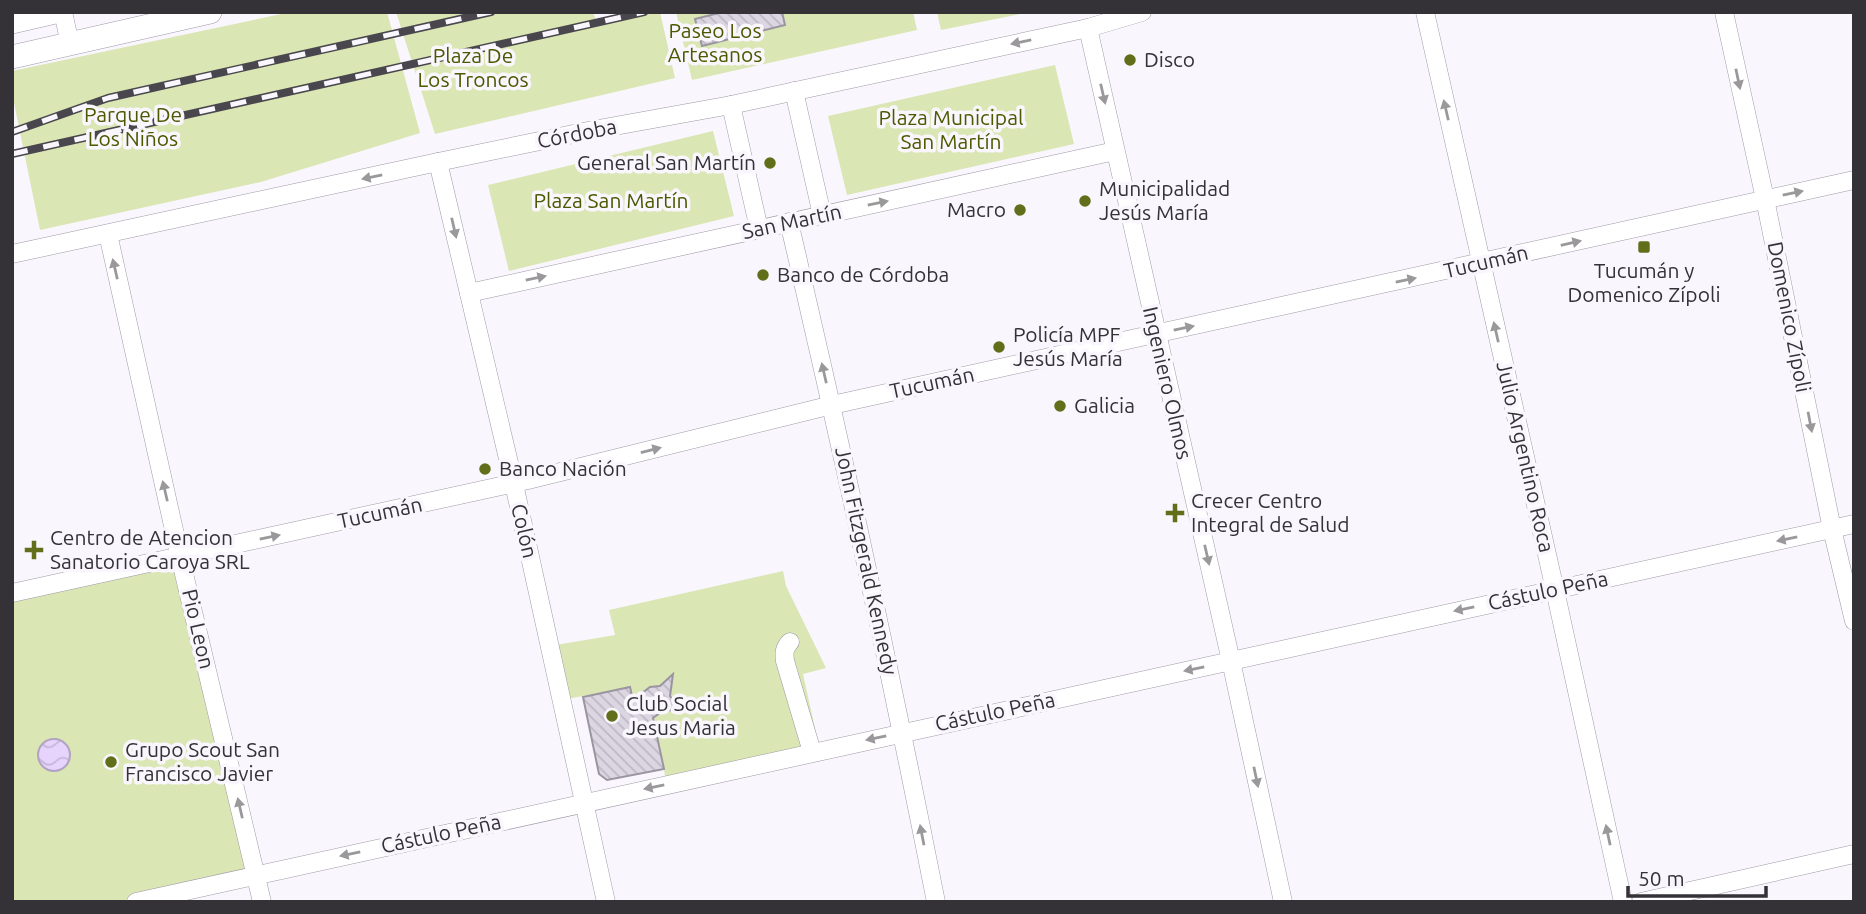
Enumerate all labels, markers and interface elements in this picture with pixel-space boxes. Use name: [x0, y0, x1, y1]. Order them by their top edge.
park label: Paseo Los Artesanos: [668, 18, 762, 66]
one-way arrow: [1010, 36, 1032, 47]
park label: Plaza De Los Troncos: [417, 43, 529, 91]
place label: Disco: [1144, 47, 1195, 71]
marker: Disco: [1122, 52, 1138, 68]
one-way arrow: [1733, 68, 1744, 90]
one-way arrow: [1097, 83, 1108, 105]
one-way arrow: [1441, 99, 1452, 121]
park label: Parque De Los Niños: [84, 102, 182, 150]
park label: Plaza Municipal San Martín: [879, 105, 1023, 153]
street label: Córdoba: [535, 114, 619, 153]
place label: General San Martín: [577, 150, 756, 174]
marker: General San Martín: [762, 155, 778, 171]
one-way arrow: [361, 171, 383, 182]
place label: Municipalidad Jesús María: [1099, 176, 1230, 224]
park label: Plaza San Martín: [533, 188, 689, 212]
one-way arrow: [1782, 188, 1804, 199]
marker: Municipalidad Jesús María: [1077, 193, 1093, 209]
one-way arrow: [867, 197, 889, 208]
place label: Macro: [947, 197, 1006, 221]
street label: San Martín: [740, 199, 844, 243]
marker: Macro: [1012, 202, 1028, 218]
one-way arrow: [449, 217, 460, 239]
one-way arrow: [1560, 237, 1582, 248]
marker: Tucumán y Domenico Zípoli: [1636, 239, 1652, 255]
street label: Domenico Zípoli: [1764, 239, 1816, 394]
street label: Tucumán: [1441, 240, 1530, 282]
one-way arrow: [110, 258, 121, 280]
place label: Tucumán y Domenico Zípoli: [1567, 258, 1721, 306]
place label: Banco de Córdoba: [777, 262, 949, 286]
marker: Banco de Córdoba: [755, 267, 771, 283]
one-way arrow: [525, 272, 547, 283]
one-way arrow: [1395, 274, 1417, 285]
street label: Ingeniero Olmos: [1139, 304, 1197, 462]
one-way arrow: [1490, 321, 1501, 343]
place label: Policía MPF Jesús María: [1013, 322, 1123, 370]
one-way arrow: [1173, 323, 1195, 334]
marker: Policía MPF Jesús María: [991, 339, 1007, 355]
street label: Julio Argentino Roca: [1492, 359, 1560, 555]
street label: Tucumán: [887, 361, 976, 403]
one-way arrow: [818, 362, 829, 384]
place label: Galicia: [1074, 393, 1135, 417]
marker: Galicia: [1052, 398, 1068, 414]
one-way arrow: [1804, 411, 1815, 433]
one-way arrow: [641, 444, 663, 455]
street label: John Fitzgerald Kennedy: [831, 445, 903, 677]
place label: Banco Nación: [499, 456, 627, 480]
marker: Banco Nación: [477, 461, 493, 477]
one-way arrow: [160, 480, 171, 502]
place label: Crecer Centro Integral de Salud: [1191, 488, 1350, 536]
street label: Tucumán: [335, 491, 424, 533]
street label: Colón: [507, 501, 543, 560]
marker: Crecer Centro Integral de Salud: [1165, 503, 1185, 523]
place label: Centro de Atencion Sanatorio Caroya SRL: [50, 525, 250, 573]
one-way arrow: [259, 531, 281, 542]
one-way arrow: [1776, 533, 1798, 544]
marker: Centro de Atencion Sanatorio Caroya SRL: [24, 540, 44, 560]
one-way arrow: [1201, 544, 1212, 566]
street label: Cástulo Peña: [1486, 566, 1610, 614]
street label: Pio Leon: [178, 586, 220, 671]
one-way arrow: [1453, 604, 1475, 615]
one-way arrow: [1183, 663, 1205, 674]
street label: Cástulo Peña: [933, 687, 1057, 735]
place label: Club Social Jesus Maria: [626, 691, 736, 739]
marker: Club Social Jesus Maria: [604, 708, 620, 724]
one-way arrow: [865, 733, 887, 744]
place label: Grupo Scout San Francisco Javier: [125, 737, 280, 785]
marker: Grupo Scout San Francisco Javier: [103, 754, 119, 770]
one-way arrow: [1251, 766, 1262, 788]
one-way arrow: [643, 782, 665, 793]
one-way arrow: [234, 797, 245, 819]
street label: Cástulo Peña: [379, 809, 503, 857]
one-way arrow: [917, 824, 928, 846]
one-way arrow: [1603, 824, 1614, 846]
one-way arrow: [339, 848, 361, 859]
scale bar: [1628, 855, 1766, 899]
text: 50 m: [1638, 866, 1685, 890]

